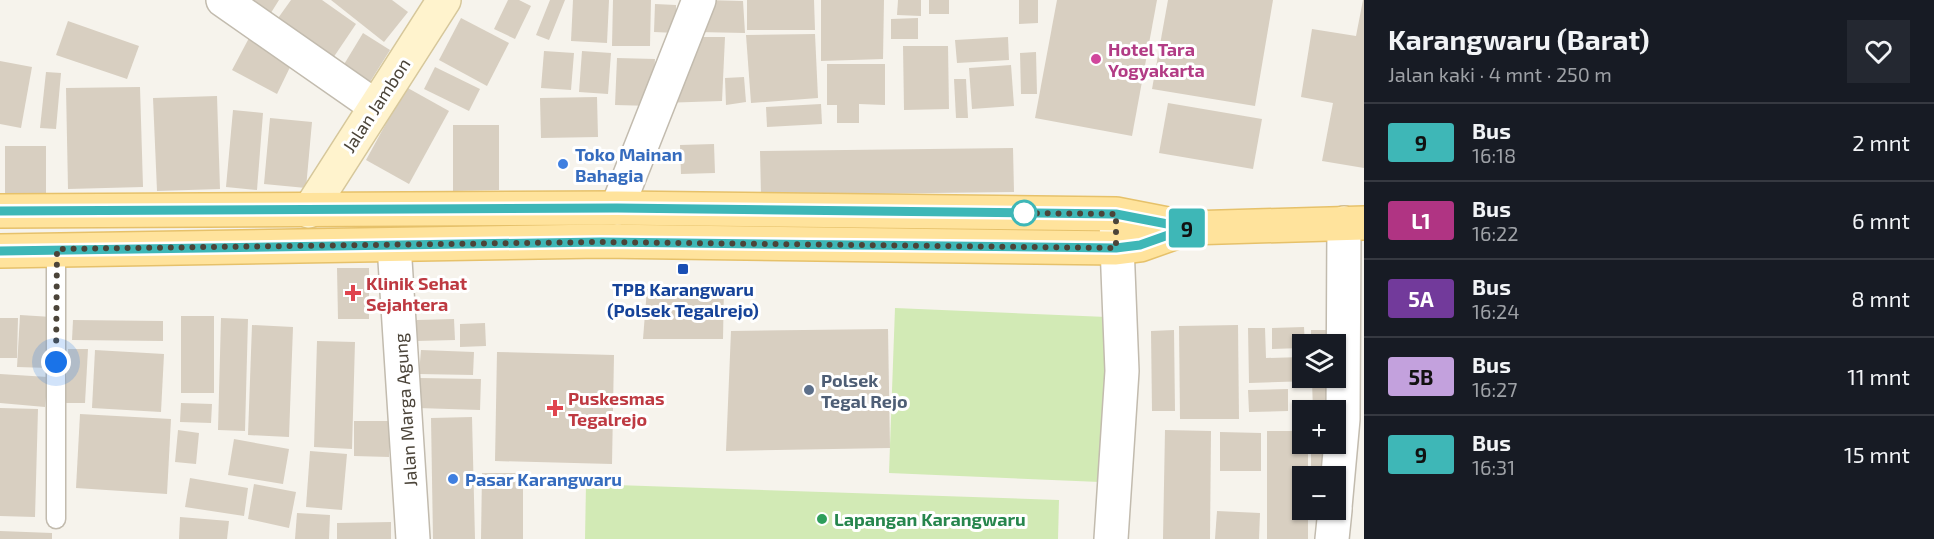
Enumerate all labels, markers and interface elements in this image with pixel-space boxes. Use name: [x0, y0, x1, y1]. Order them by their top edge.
button: heart: [1847, 20, 1910, 83]
text: Karangwaru (Barat): [1388, 22, 1650, 56]
place label: Hotel Tara Yogyakarta: [1108, 38, 1205, 81]
marker: Hotel Tara Yogyakarta: [1089, 52, 1103, 66]
street label: Jalan Jambon: [337, 54, 415, 156]
text: Jalan kaki · 4 mnt · 250 m: [1388, 62, 1612, 86]
text: Bus: [1472, 117, 1511, 143]
text: 2 mnt: [1852, 129, 1910, 155]
text: 9: [1415, 130, 1427, 155]
place label: Toko Mainan Bahagia: [575, 143, 683, 186]
text: 16:18: [1472, 143, 1516, 167]
marker: Toko Mainan Bahagia: [556, 157, 570, 171]
text: Bus: [1472, 195, 1511, 221]
unlabelled marker: [1011, 200, 1037, 226]
text: 6 mnt: [1852, 207, 1910, 233]
line badge: 9: [1168, 208, 1206, 248]
text: L1: [1411, 208, 1431, 233]
text: 9: [1181, 216, 1193, 241]
text: 16:22: [1472, 221, 1519, 245]
marker: TPB Karangwaru (Polsek Tegalrejo): [676, 262, 690, 276]
place label: Klinik Sehat Sejahtera: [366, 272, 468, 315]
text: Bus: [1472, 273, 1511, 299]
place label: TPB Karangwaru (Polsek Tegalrejo): [607, 278, 759, 321]
marker: Klinik Sehat Sejahtera: [344, 284, 362, 302]
text: 8 mnt: [1851, 285, 1910, 311]
text: 5A: [1408, 286, 1434, 311]
text: 16:24: [1472, 299, 1520, 323]
street label: Jalan Marga Agung: [389, 332, 421, 488]
map controls: [1292, 334, 1346, 520]
button: layers: [1292, 334, 1346, 388]
your location: [41, 347, 71, 377]
text: Bus: [1472, 351, 1511, 377]
text: 11 mnt: [1847, 363, 1910, 389]
text: 5B: [1408, 364, 1434, 389]
place label: Polsek Tegal Rejo: [821, 369, 908, 412]
text: 16:27: [1472, 377, 1518, 401]
marker: Polsek Tegal Rejo: [802, 383, 816, 397]
place label: Puskesmas Tegalrejo: [568, 387, 664, 430]
marker: Puskesmas Tegalrejo: [546, 399, 564, 417]
button: +: [1292, 400, 1346, 454]
text: Bus: [1472, 429, 1511, 455]
text: 15 mnt: [1844, 441, 1910, 467]
text: 9: [1415, 442, 1427, 467]
text: 16:31: [1472, 455, 1515, 479]
button: −: [1292, 466, 1346, 520]
place label: Pasar Karangwaru: [465, 468, 622, 490]
marker: Pasar Karangwaru: [446, 472, 460, 486]
place label: Lapangan Karangwaru: [834, 508, 1026, 530]
marker: Lapangan Karangwaru: [815, 512, 829, 526]

